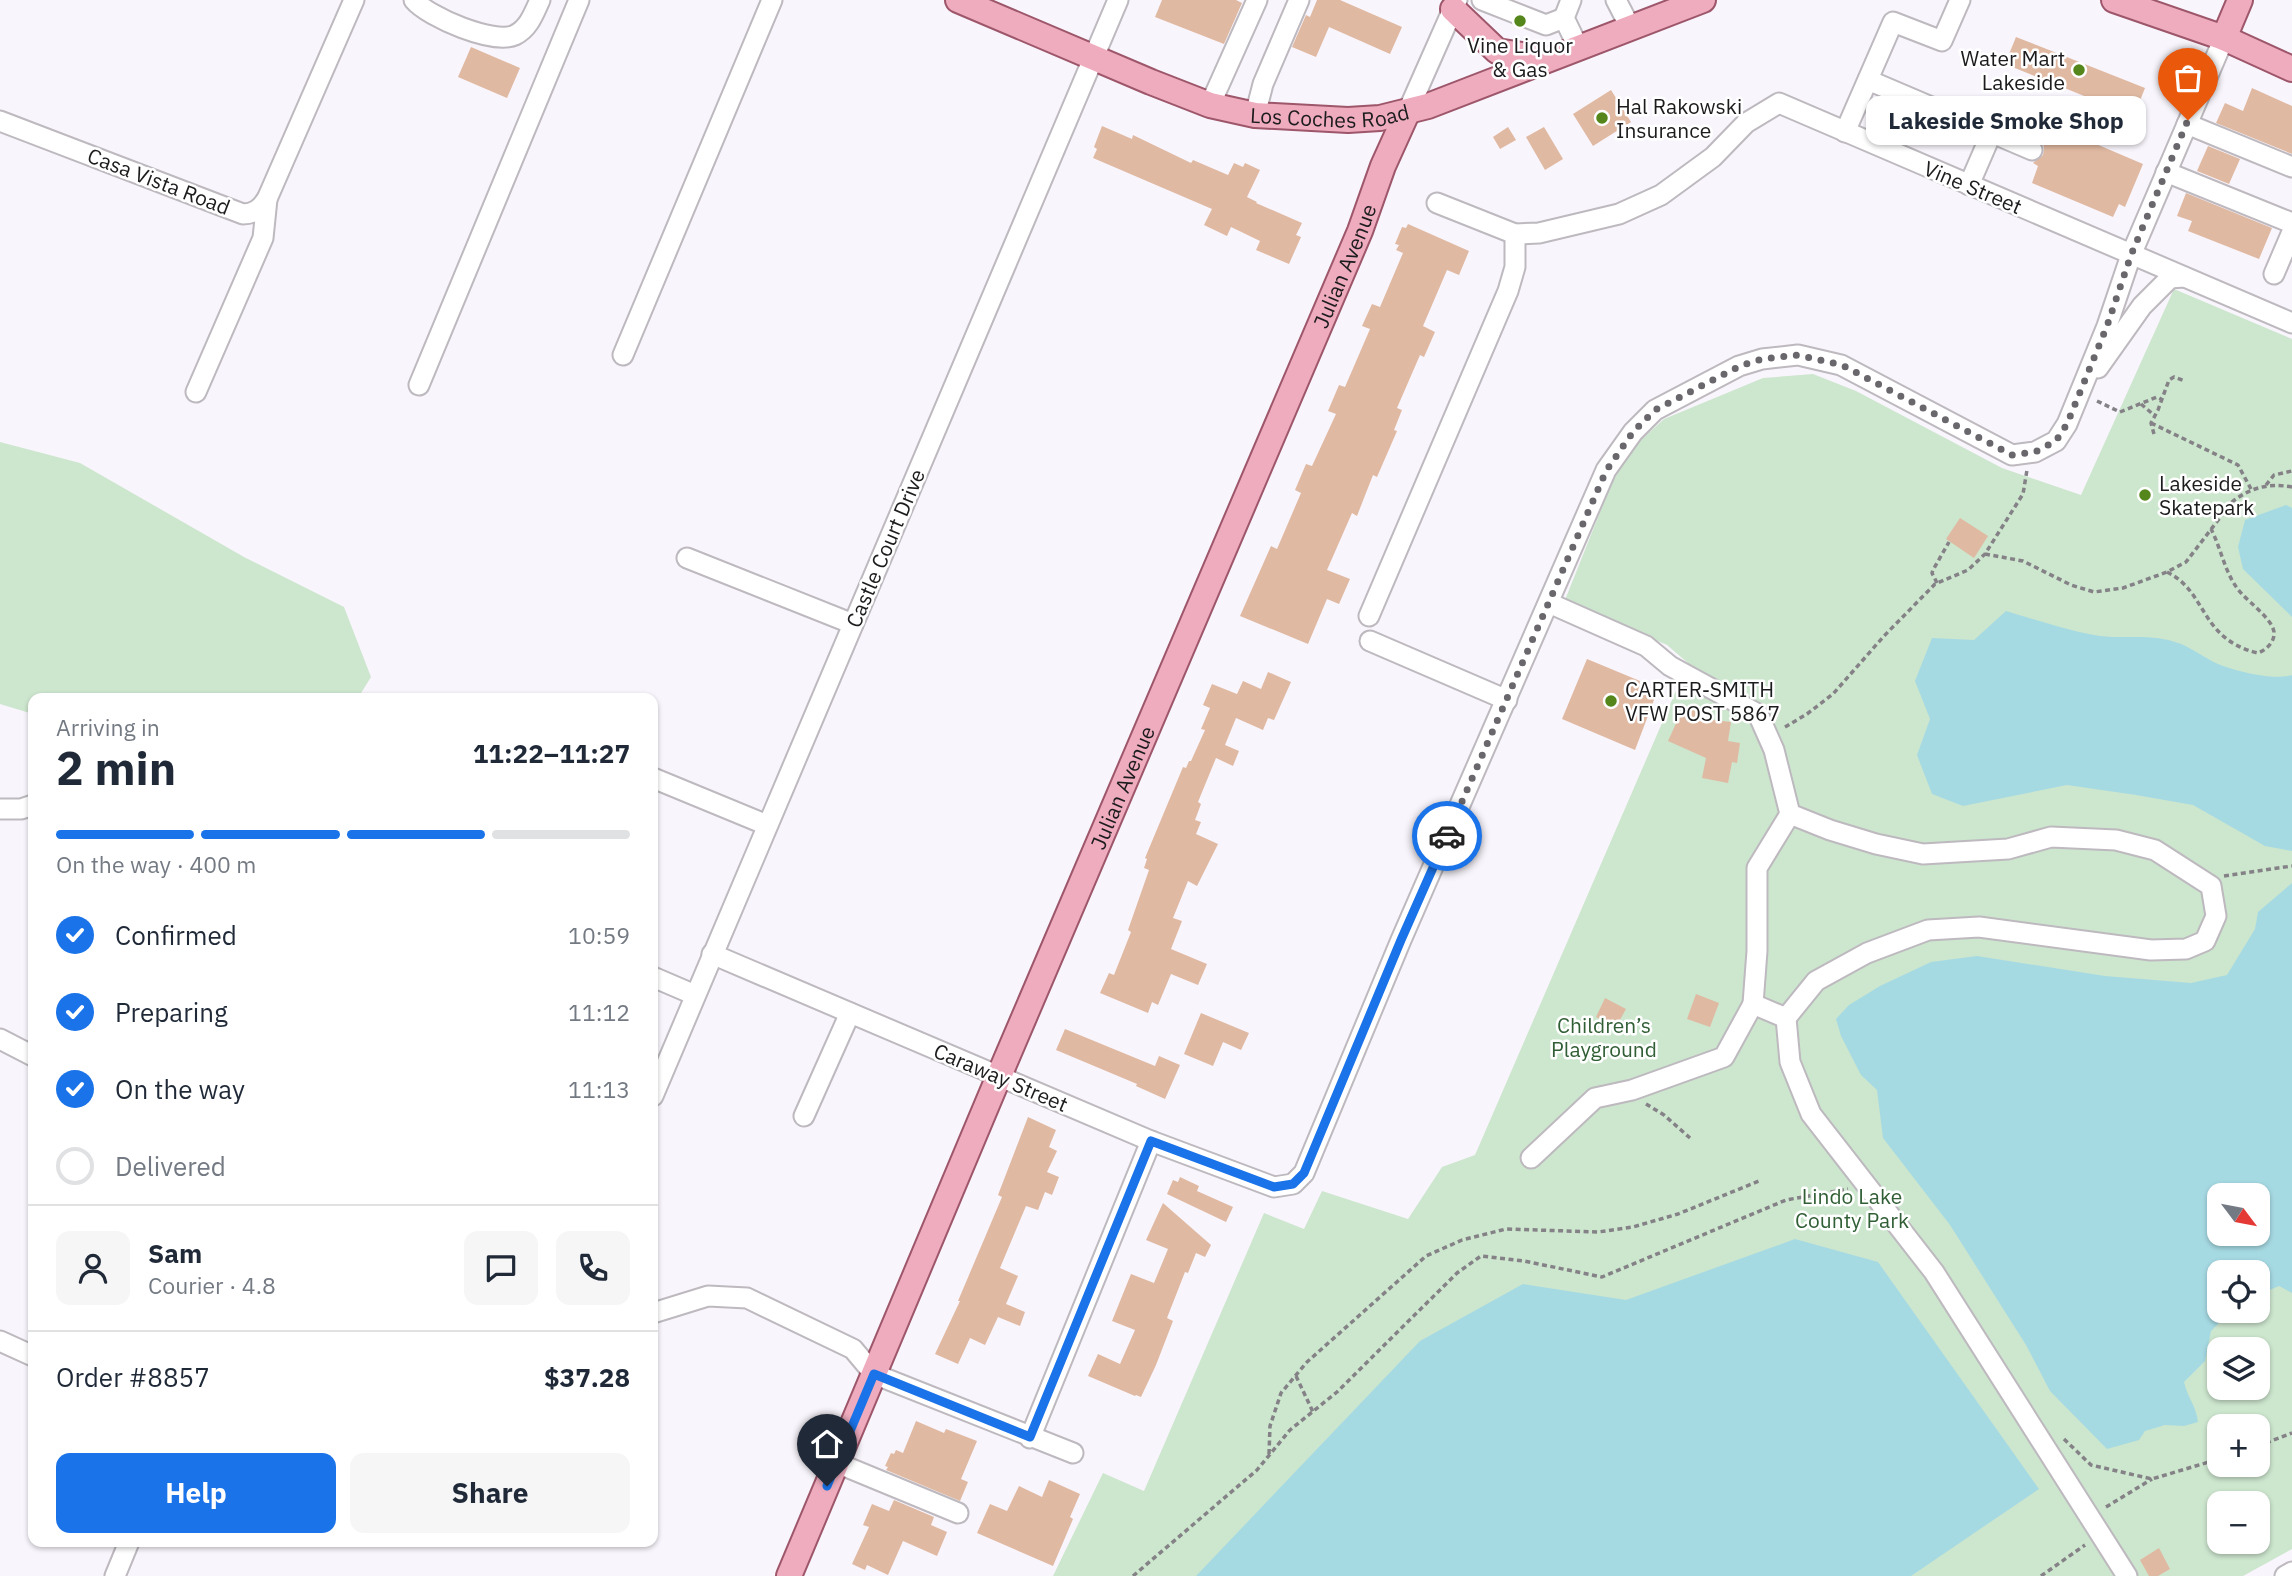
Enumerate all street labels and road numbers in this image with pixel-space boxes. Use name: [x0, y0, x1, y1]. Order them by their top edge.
street label: Los Coches Road: [1249, 97, 1412, 134]
street label: Casa Vista Road: [84, 141, 234, 221]
street label: Vine Street: [1920, 154, 2026, 220]
street label: Julian Avenue: [1306, 200, 1382, 332]
street label: Castle Court Drive: [839, 465, 931, 631]
street label: Julian Avenue: [1083, 721, 1161, 854]
street label: Caraway Street: [930, 1036, 1072, 1118]

